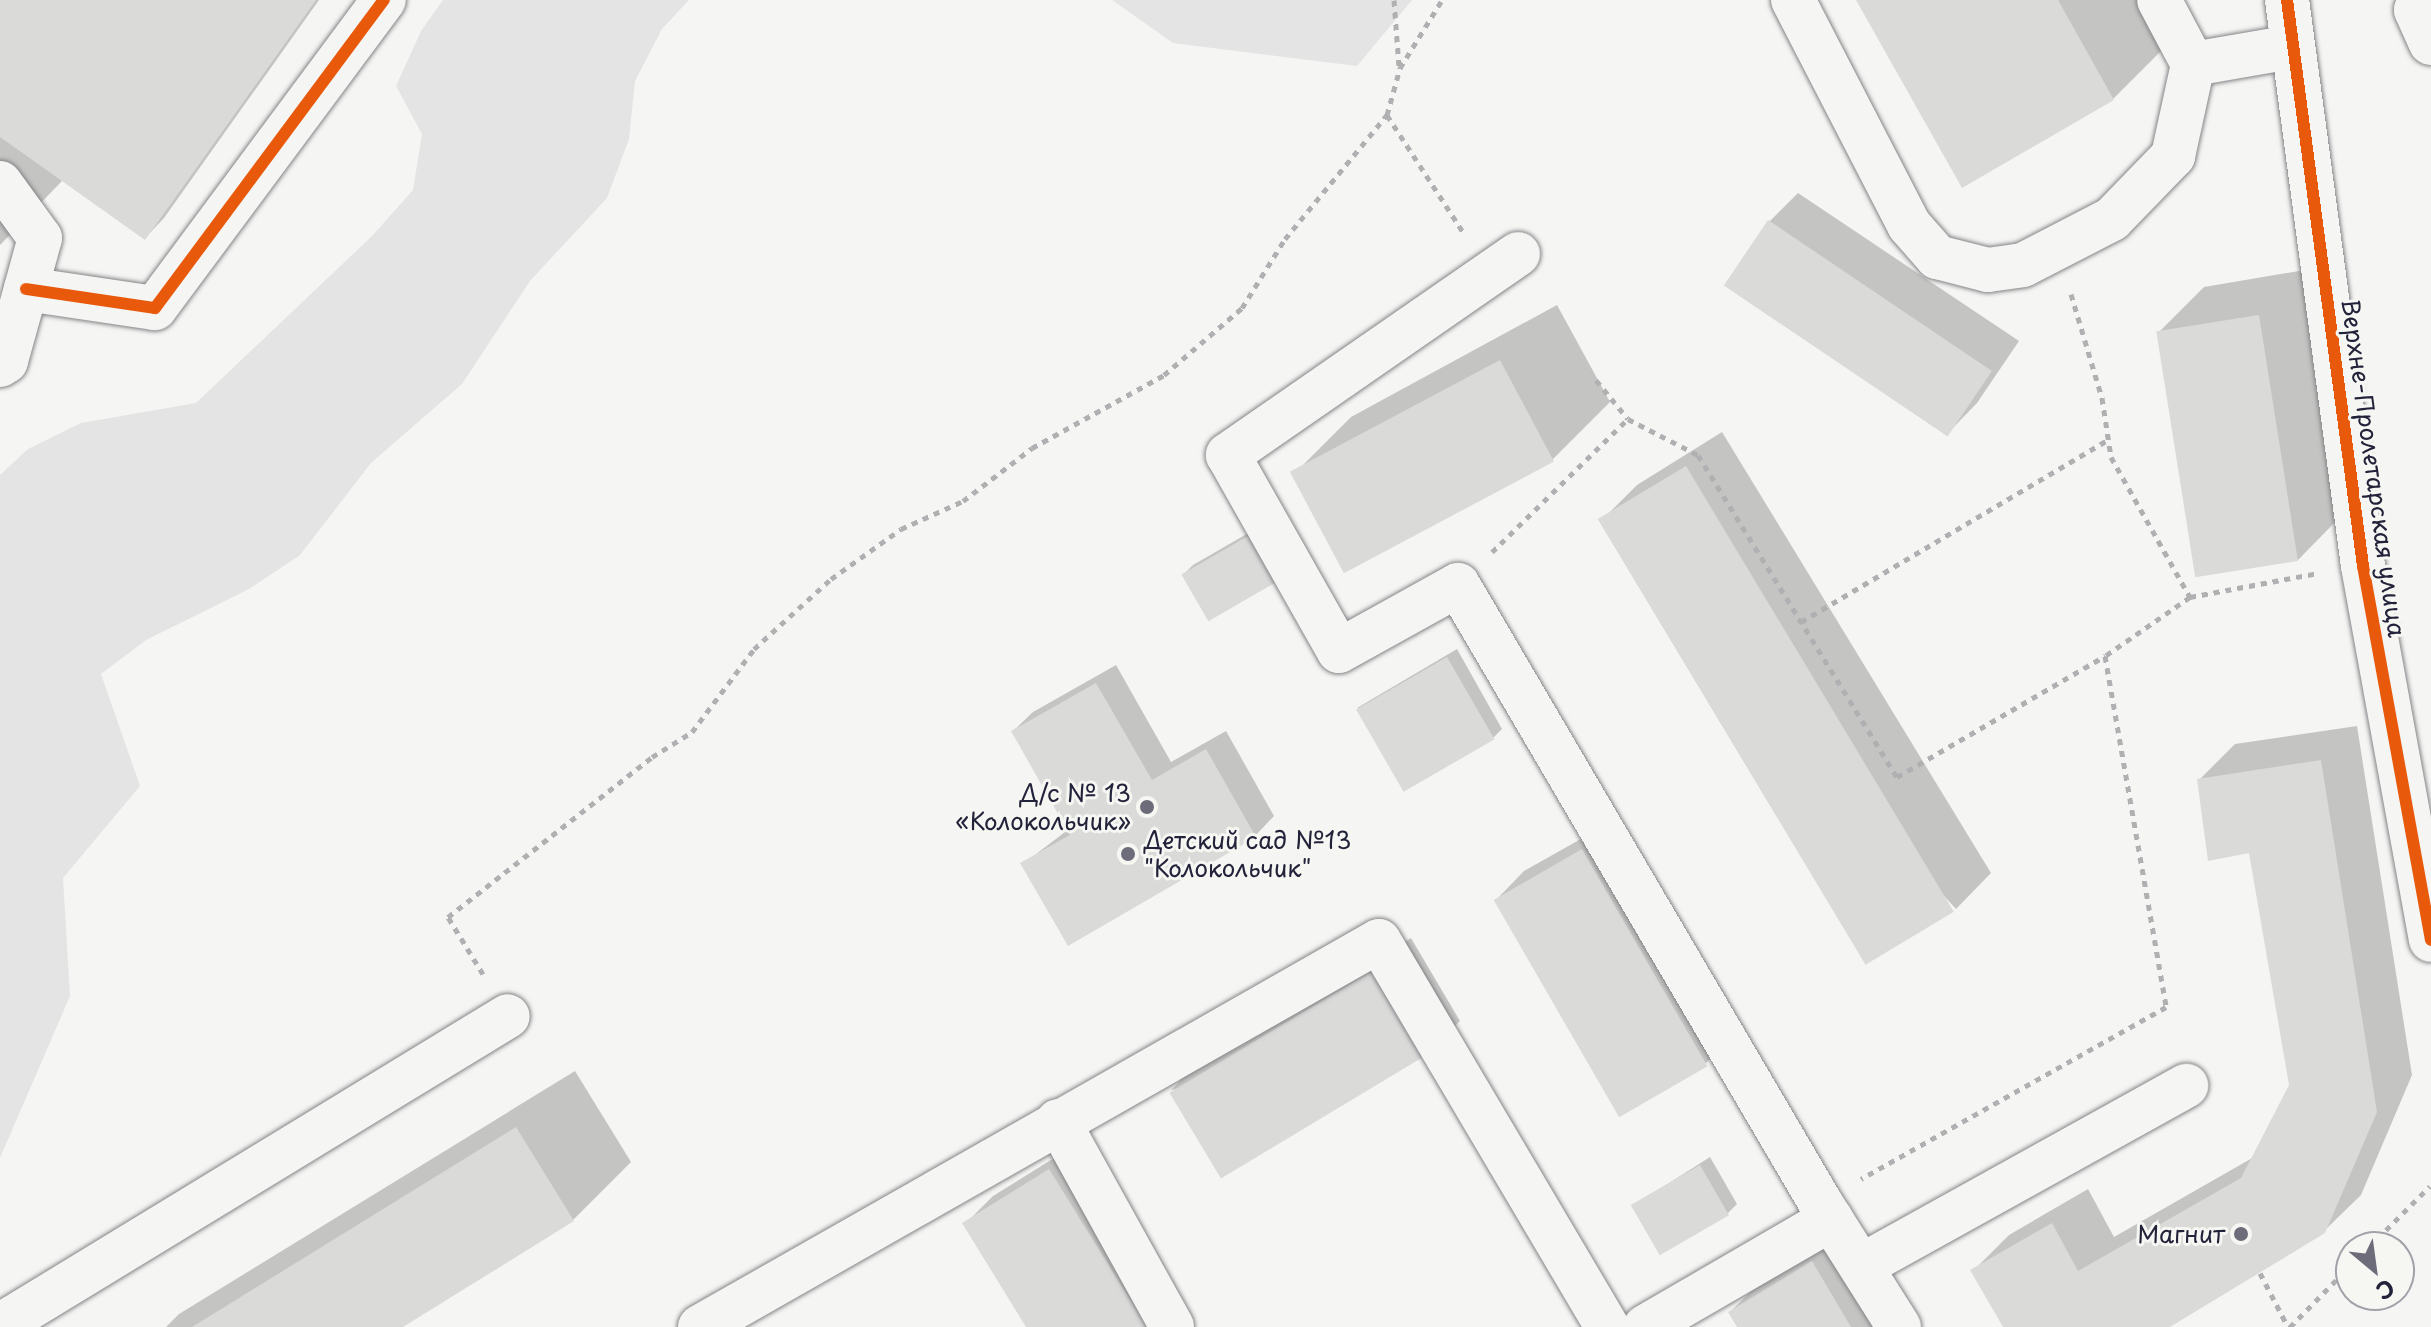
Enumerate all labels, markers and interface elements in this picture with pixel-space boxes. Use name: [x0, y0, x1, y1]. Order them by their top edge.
street label: Верхне-Пролетарская улица: [2336, 296, 2412, 640]
place label: Д/с № 13 «Колокольчик»: [955, 779, 1131, 835]
marker: Д/с № 13 «Колокольчик»: [1138, 798, 1156, 816]
place label: Детский сад №13 "Колокольчик": [1144, 826, 1353, 882]
marker: Детский сад №13 "Колокольчик": [1119, 845, 1137, 863]
place label: Магнит: [2137, 1220, 2225, 1248]
marker: Магнит: [2232, 1225, 2250, 1243]
north arrow: [2335, 1231, 2415, 1311]
text: С: [2371, 1272, 2401, 1309]

